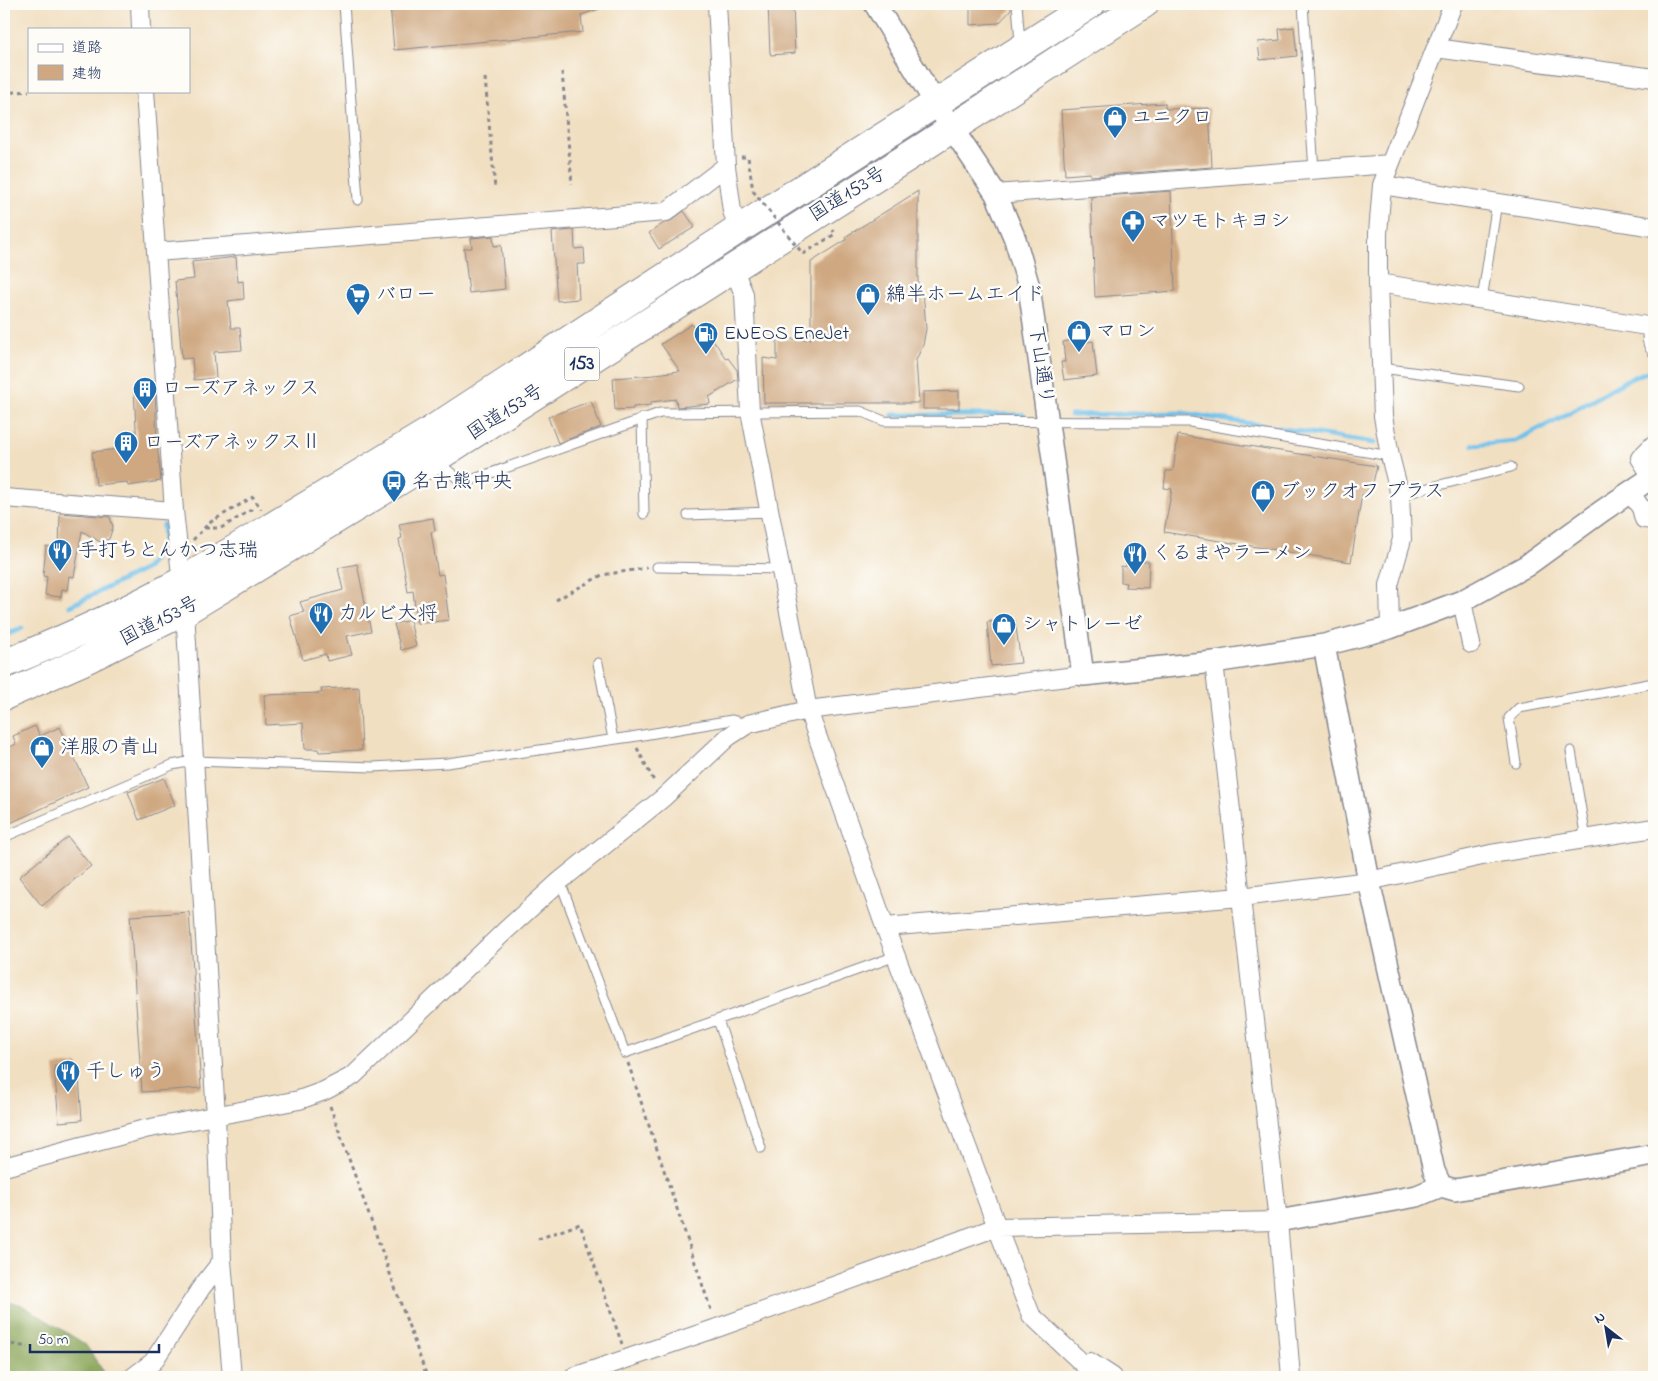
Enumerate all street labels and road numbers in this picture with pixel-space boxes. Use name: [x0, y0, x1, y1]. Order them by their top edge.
street label: 国道153号: [804, 160, 892, 230]
street label: 下山通り: [1020, 323, 1060, 407]
road number: 153: [564, 348, 600, 380]
street label: 国道153号: [462, 377, 550, 449]
street label: 国道153号: [115, 590, 205, 654]

